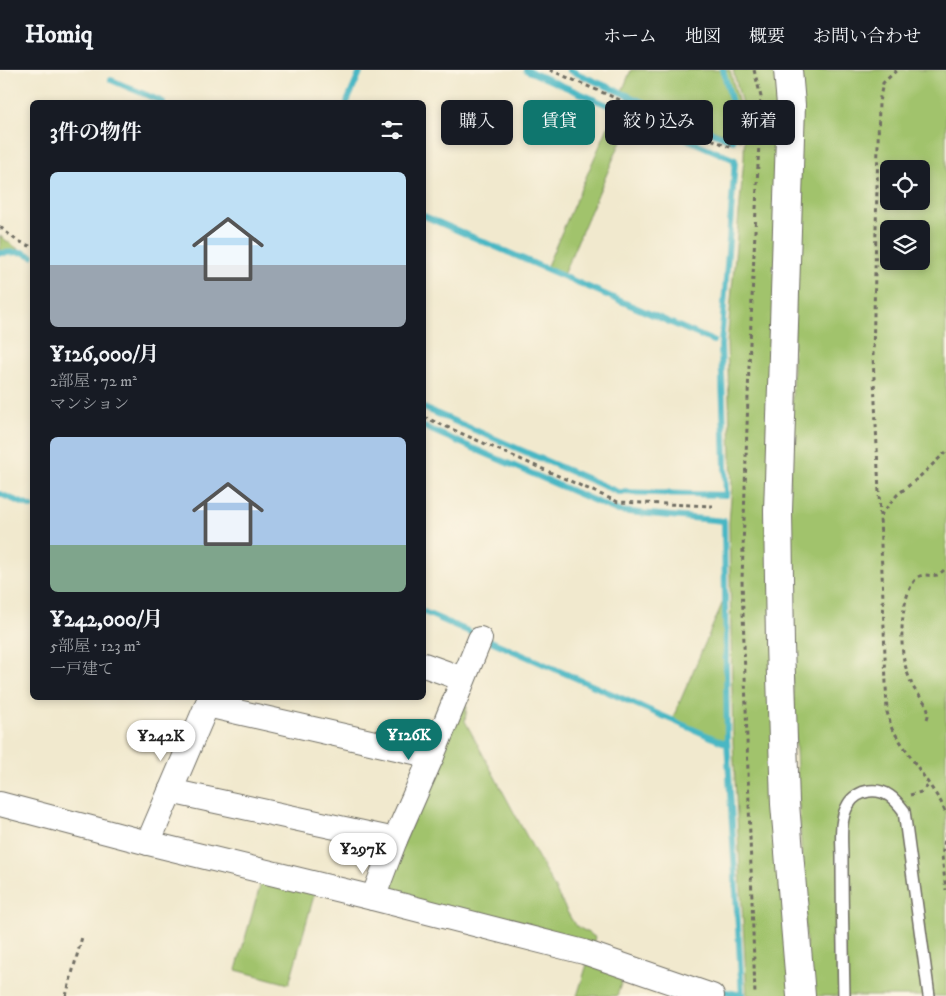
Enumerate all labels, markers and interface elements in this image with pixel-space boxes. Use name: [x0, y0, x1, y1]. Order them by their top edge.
text: Homiq: [25, 20, 93, 50]
text: ホーム: [603, 26, 657, 48]
text: 地図: [685, 26, 721, 48]
text: 概要: [749, 26, 785, 48]
text: お問い合わせ: [813, 26, 921, 48]
chip: 購入: [441, 100, 513, 145]
chip: 賃貸: [523, 100, 595, 145]
chip: 絞り込み: [605, 100, 713, 145]
chip: 新着: [723, 100, 795, 145]
icon: filters: [378, 116, 406, 144]
text: 3件の物件: [50, 120, 142, 146]
map controls: [880, 160, 930, 270]
button: locate: [880, 160, 930, 210]
icon: home: [183, 204, 273, 294]
button: layers: [880, 220, 930, 270]
text: ¥126,000/月: [50, 342, 159, 368]
text: 2部屋 · 72 m²: [50, 371, 137, 391]
text: マンション: [50, 394, 129, 414]
icon: home: [183, 469, 273, 559]
text: ¥242,000/月: [50, 607, 163, 633]
text: 5部屋 · 123 m²: [50, 636, 141, 656]
text: 一戸建て: [50, 659, 114, 679]
pin: ¥126K: [374, 718, 444, 761]
pin: ¥242K: [126, 720, 196, 762]
text: ¥126K: [387, 725, 431, 745]
text: ¥242K: [138, 726, 184, 746]
pin: ¥297K: [328, 832, 398, 875]
text: ¥297K: [340, 839, 386, 859]

